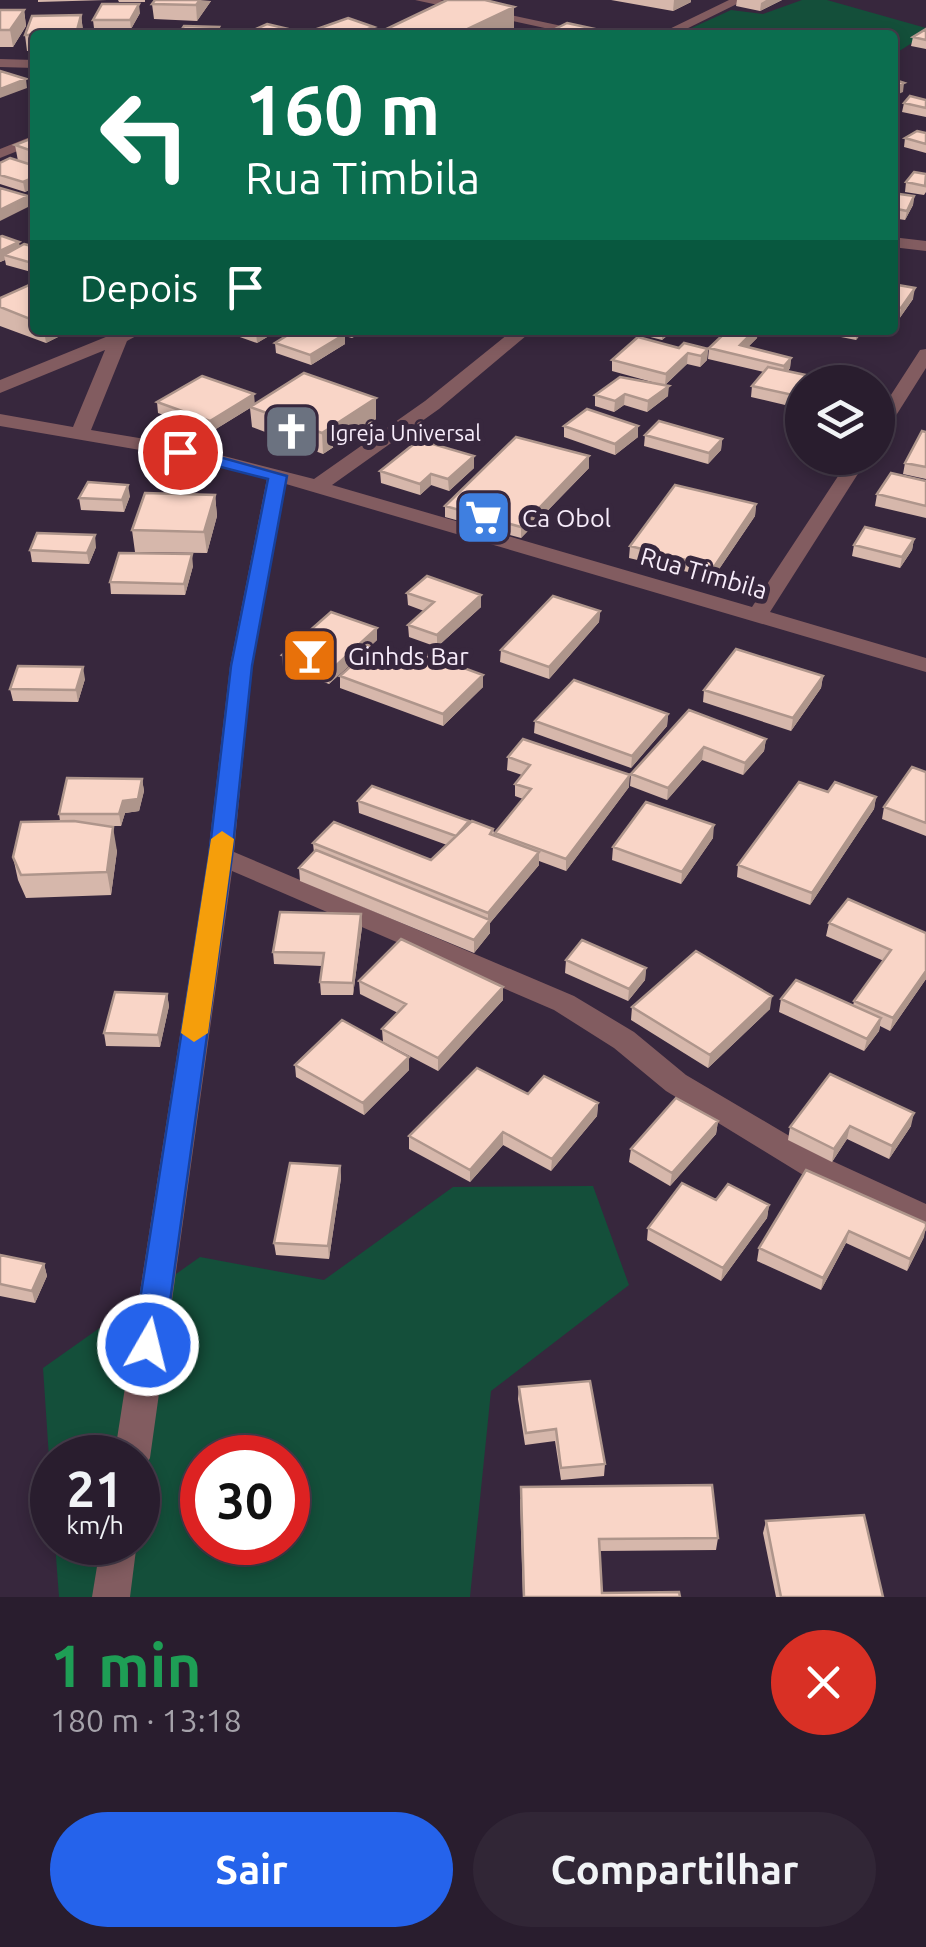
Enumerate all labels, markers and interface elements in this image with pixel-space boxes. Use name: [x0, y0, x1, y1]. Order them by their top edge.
icon: left: [80, 70, 210, 200]
text: 160 m: [245, 70, 440, 148]
text: Rua Timbila: [245, 152, 480, 203]
icon: arrive: [218, 260, 273, 315]
text: Depois: [80, 267, 198, 309]
map controls: [785, 365, 895, 475]
button: layers: [785, 365, 895, 475]
church icon: Igreja Universal: [261, 402, 321, 462]
pin: [138, 410, 223, 495]
place label: Igreja Universal: [330, 420, 481, 445]
icon: arrive: [153, 425, 208, 480]
supermarket icon: Ca Obol: [453, 488, 513, 548]
place label: Ca Obol: [522, 504, 611, 532]
street label: Rua Timbila: [637, 542, 771, 604]
bar icon: Ginhds Bar: [279, 626, 339, 686]
place label: Ginhds Bar: [348, 642, 469, 670]
position arrow: [96, 1293, 200, 1397]
speed limit sign: 30: [180, 1435, 310, 1565]
text: 21: [67, 1460, 123, 1516]
text: km/h: [66, 1511, 124, 1539]
button: close: [771, 1630, 876, 1735]
text: 1 min: [50, 1631, 202, 1698]
text: 180 m · 13:18: [50, 1702, 242, 1738]
button: Sair: [50, 1812, 453, 1927]
button: Compartilhar: [473, 1812, 876, 1927]

